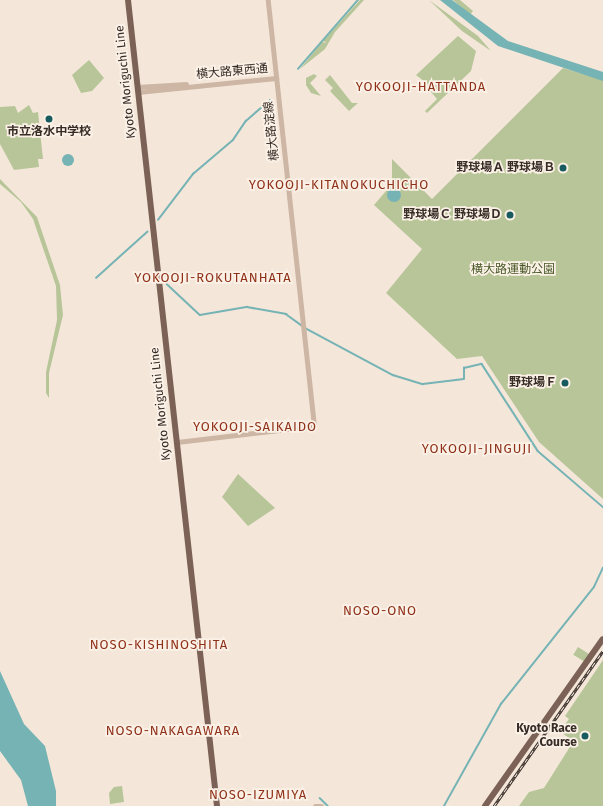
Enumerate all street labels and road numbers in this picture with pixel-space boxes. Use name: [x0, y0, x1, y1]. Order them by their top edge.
street label: Kyoto Moriguchi Line: [113, 25, 139, 139]
street label: 横大路東西通: [196, 62, 268, 82]
street label: 横大路淀線: [262, 100, 282, 162]
street label: Kyoto Moriguchi Line: [148, 347, 174, 461]

